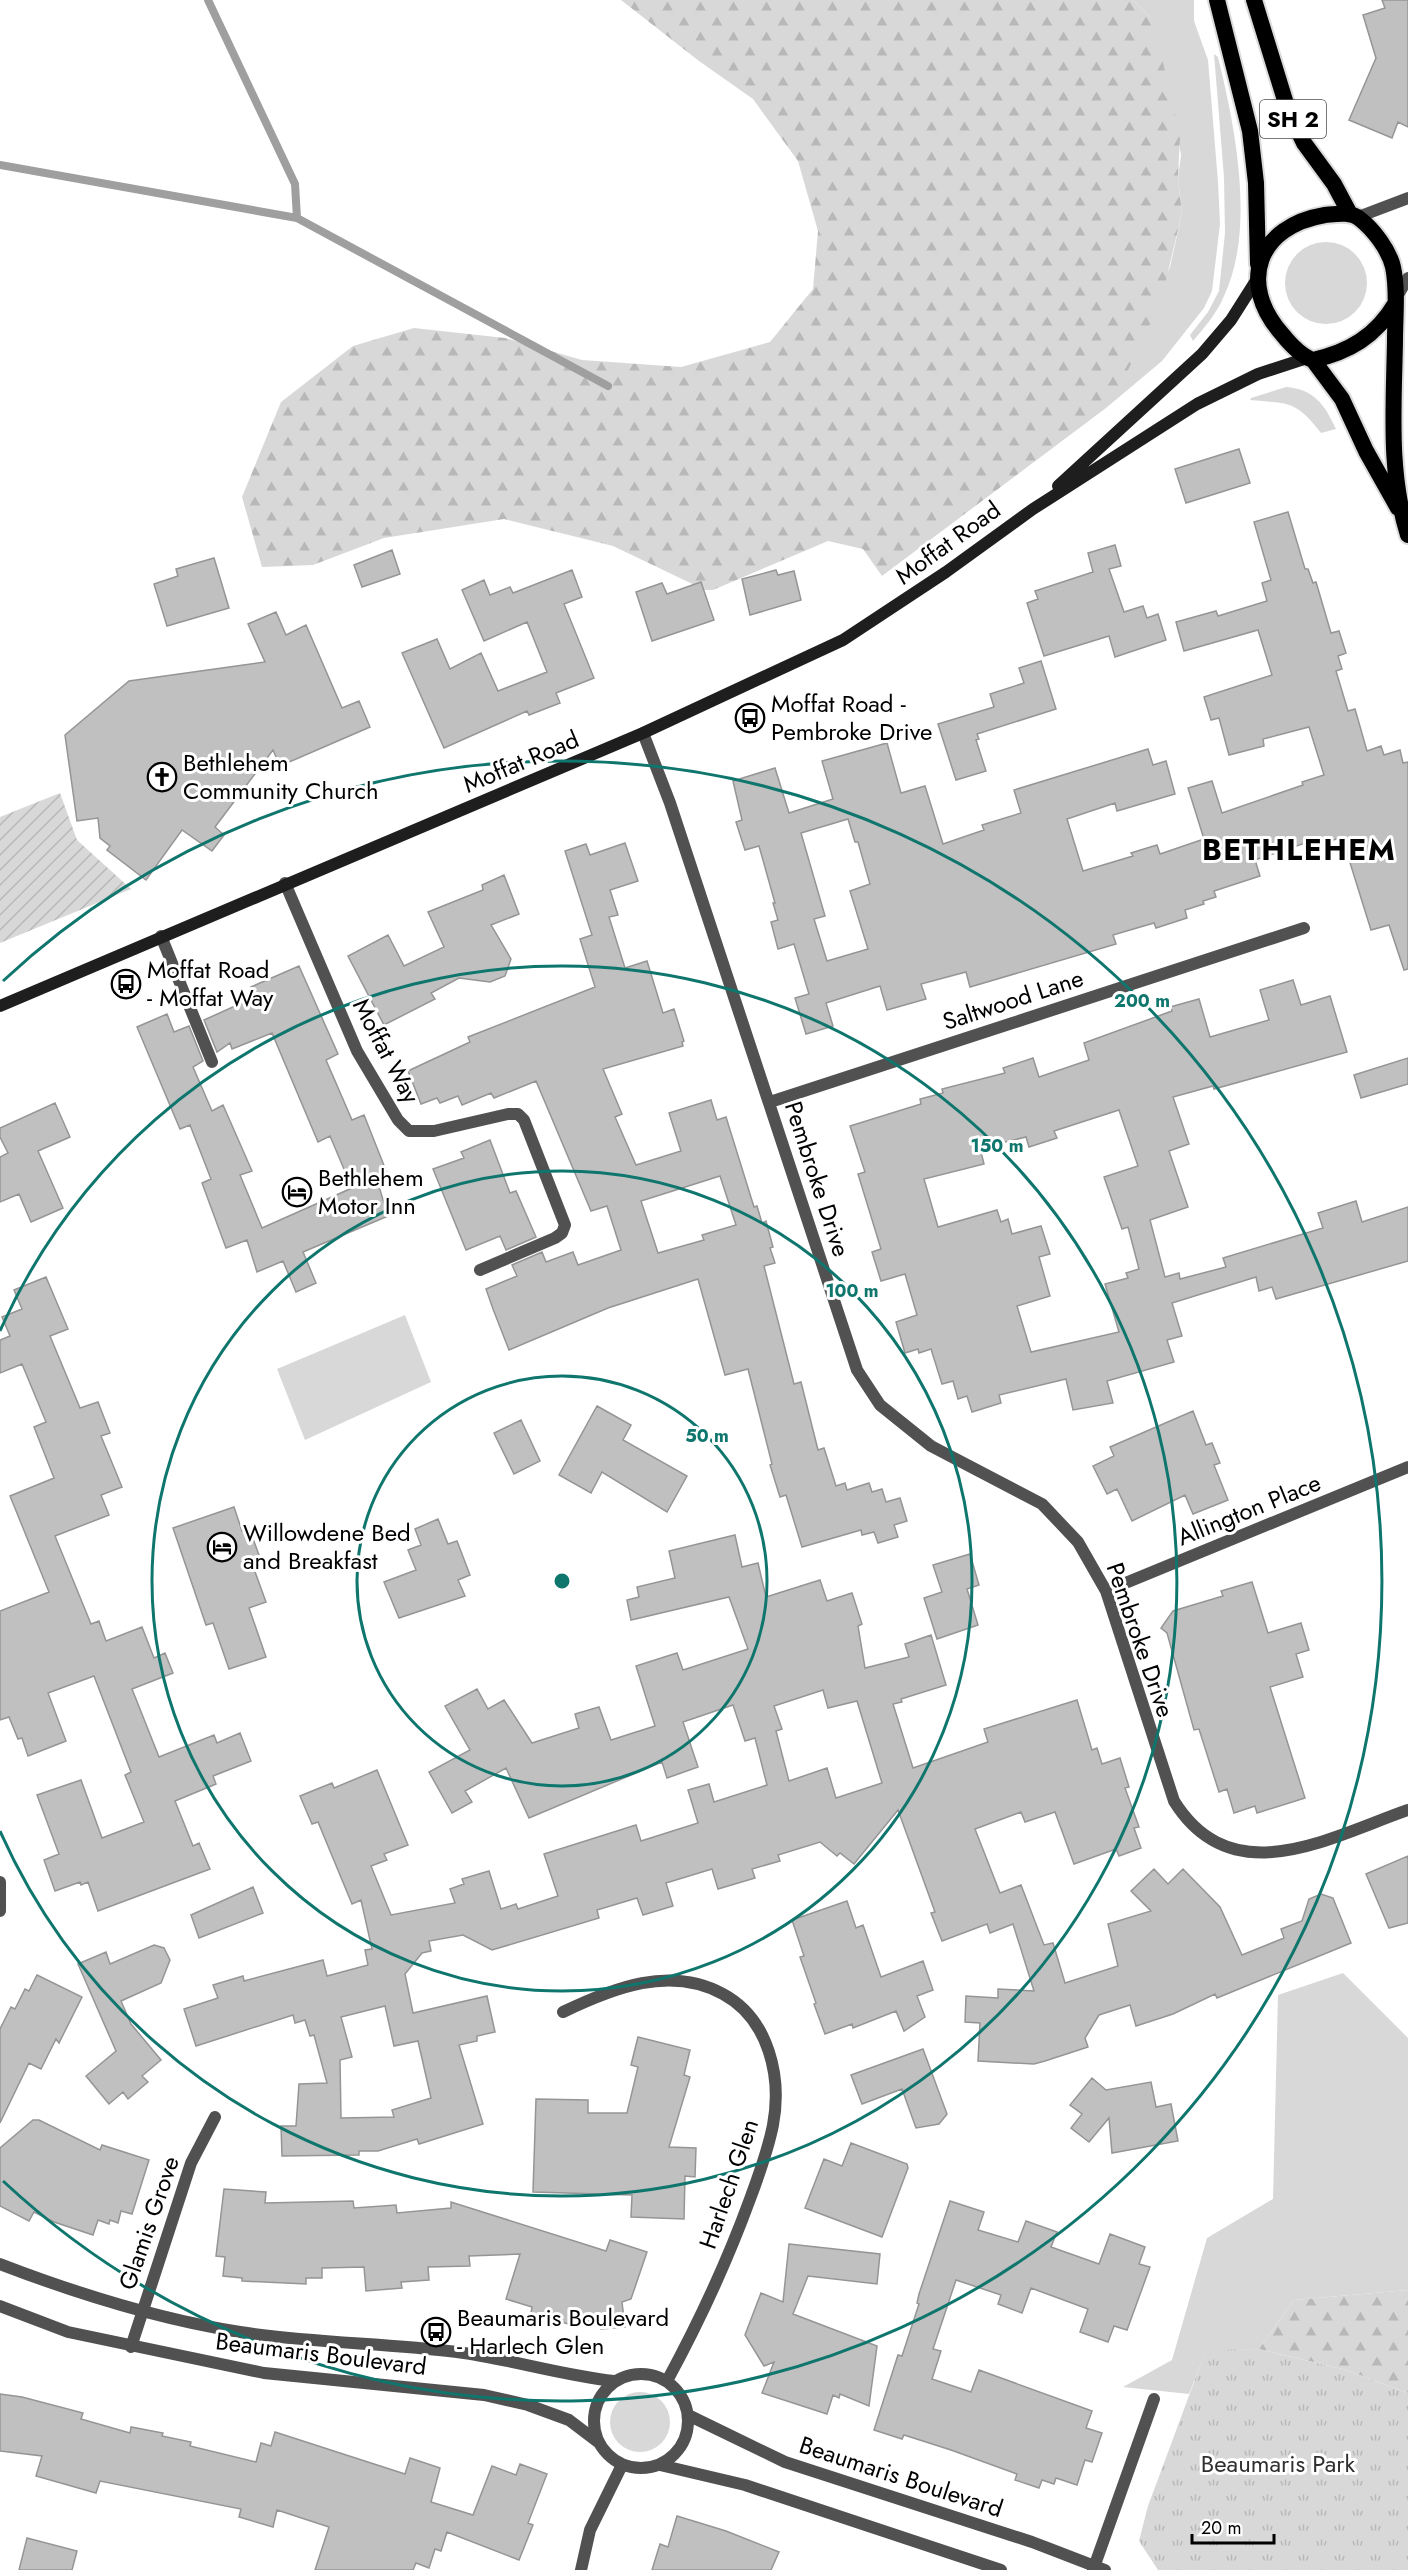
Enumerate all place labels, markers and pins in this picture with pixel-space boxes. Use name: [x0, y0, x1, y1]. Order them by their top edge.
place label: Moffat Road - Pembroke Drive: [771, 686, 932, 749]
bus stop icon: Moffat Road - Pembroke Drive: [734, 702, 766, 734]
place label: Bethlehem Community Church: [183, 745, 379, 808]
church icon: Bethlehem Community Church: [146, 761, 178, 793]
place label: Moffat Road - Moffat Way: [147, 952, 274, 1015]
bus stop icon: Moffat Road - Moffat Way: [110, 968, 142, 1000]
place label: Bethlehem Motor Inn: [318, 1160, 424, 1223]
hotel icon: Bethlehem Motor Inn: [281, 1176, 313, 1208]
place label: Willowdene Bed and Breakfast: [243, 1515, 411, 1578]
hotel icon: Willowdene Bed and Breakfast: [206, 1531, 238, 1563]
centre of rings: [552, 1571, 572, 1591]
place label: Beaumaris Boulevard - Harlech Glen: [457, 2300, 669, 2363]
bus stop icon: Beaumaris Boulevard - Harlech Glen: [420, 2316, 452, 2348]

